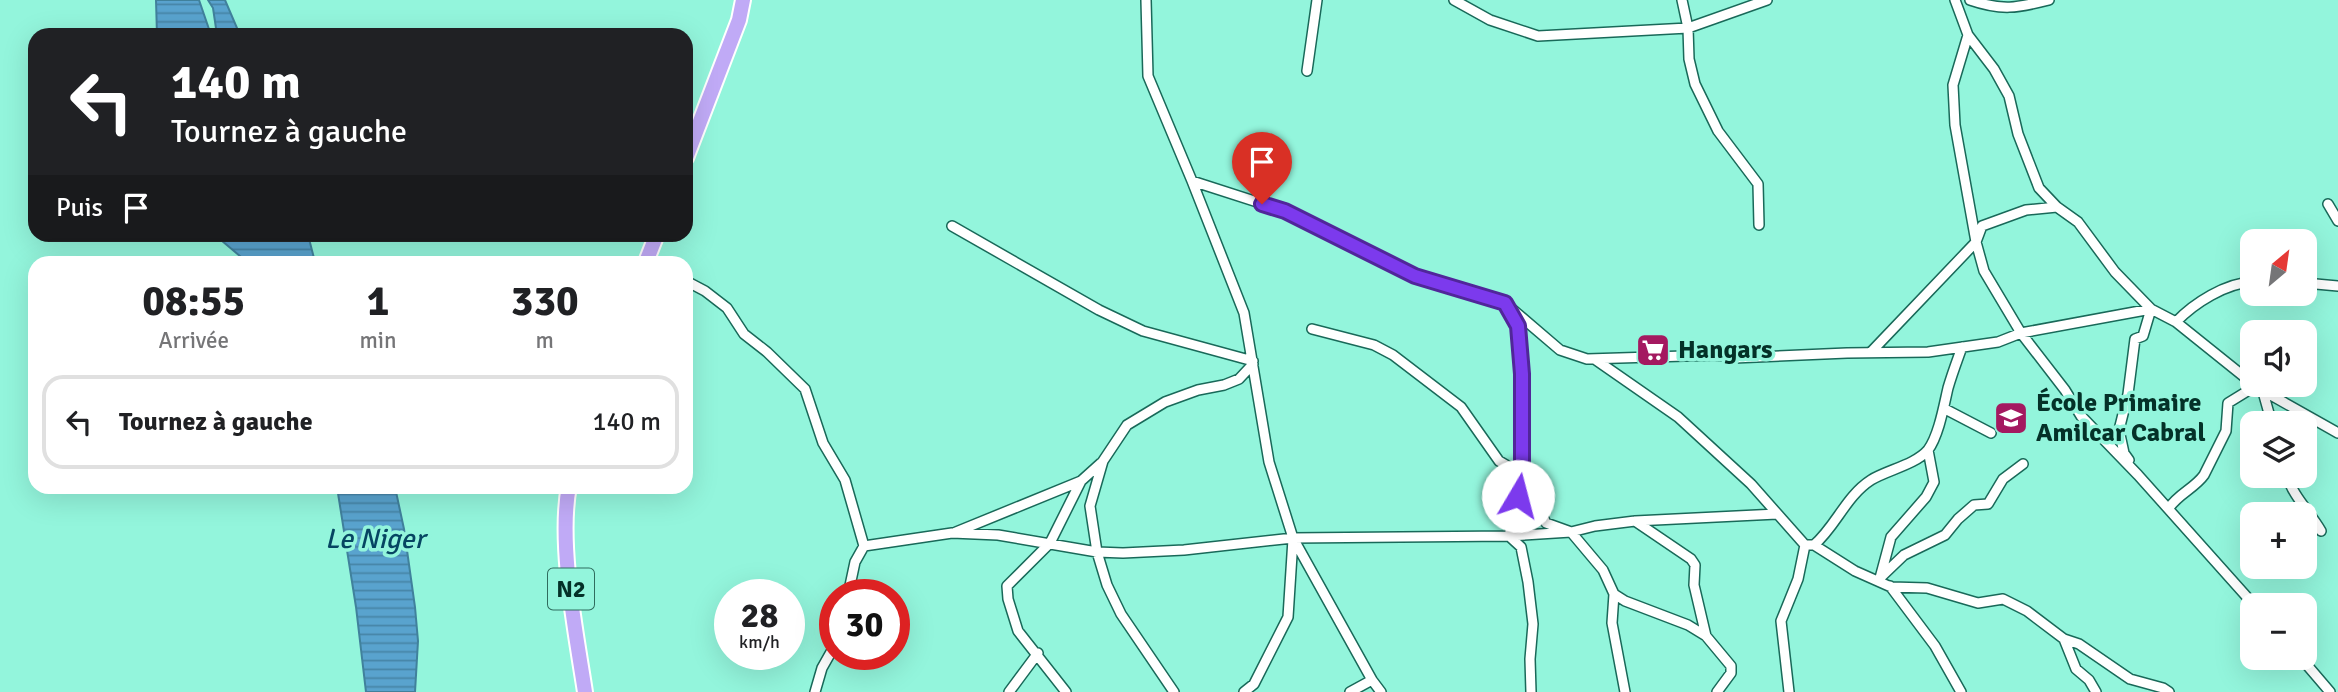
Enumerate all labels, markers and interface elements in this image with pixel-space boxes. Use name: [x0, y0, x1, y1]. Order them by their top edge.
text: 140 m: [171, 52, 301, 112]
icon: left: [56, 56, 147, 147]
text: Tournez à gauche: [171, 112, 407, 151]
pin: [1232, 132, 1292, 204]
icon: arrive: [1243, 143, 1281, 181]
icon: arrive: [117, 189, 155, 227]
text: Puis: [56, 192, 103, 224]
north arrow: [2240, 229, 2317, 306]
map controls: [2240, 229, 2317, 670]
text: 08:55: [142, 276, 245, 327]
text: 1: [367, 276, 389, 327]
text: 330: [511, 276, 579, 327]
button: sound: [2240, 320, 2317, 397]
text: Arrivée: [158, 326, 229, 355]
text: min: [359, 326, 397, 355]
text: m: [536, 326, 554, 355]
supermarket icon: Hangars: [1634, 331, 1672, 369]
place label: Hangars: [1678, 334, 1773, 366]
place label: École Primaire Amilcar Cabral: [2036, 387, 2206, 449]
school or university icon: École Primaire Amilcar Cabral: [1992, 399, 2030, 437]
icon: left: [60, 403, 98, 441]
text: Tournez à gauche: [119, 406, 313, 438]
text: 140 m: [592, 406, 661, 438]
button: layers: [2240, 411, 2317, 488]
position arrow: [1481, 459, 1555, 533]
button: +: [2240, 502, 2317, 579]
water label: Le Niger: [325, 522, 429, 556]
road number: N2: [548, 568, 594, 610]
speed limit sign: 30: [819, 579, 910, 670]
button: −: [2240, 593, 2317, 670]
text: 28: [741, 594, 778, 637]
text: km/h: [739, 631, 780, 653]

